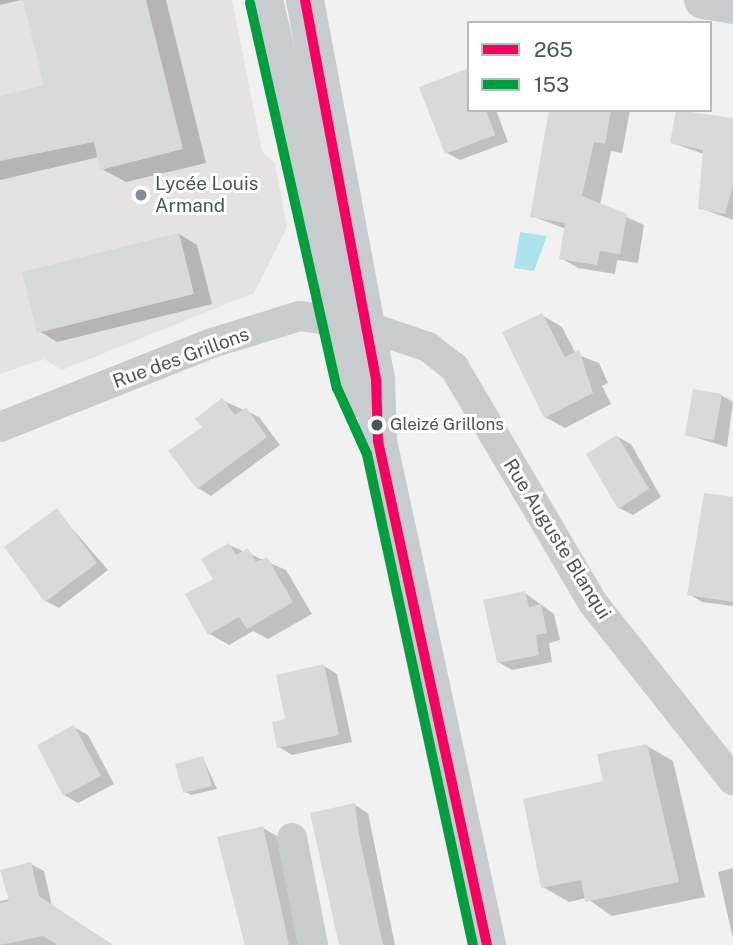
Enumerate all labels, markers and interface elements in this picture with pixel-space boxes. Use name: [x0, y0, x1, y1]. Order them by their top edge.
legend: [467, 21, 712, 112]
text: 265: [534, 37, 573, 62]
text: 153: [534, 72, 569, 97]
place label: Lycée Louis Armand: [155, 173, 258, 217]
marker: Lycée Louis Armand: [133, 187, 149, 203]
street label: Rue des Grillons: [110, 323, 252, 393]
place label: Gleizé Grillons: [390, 415, 504, 435]
marker: Gleizé Grillons: [370, 418, 384, 432]
street label: Rue Auguste Blanqui: [498, 455, 616, 623]

